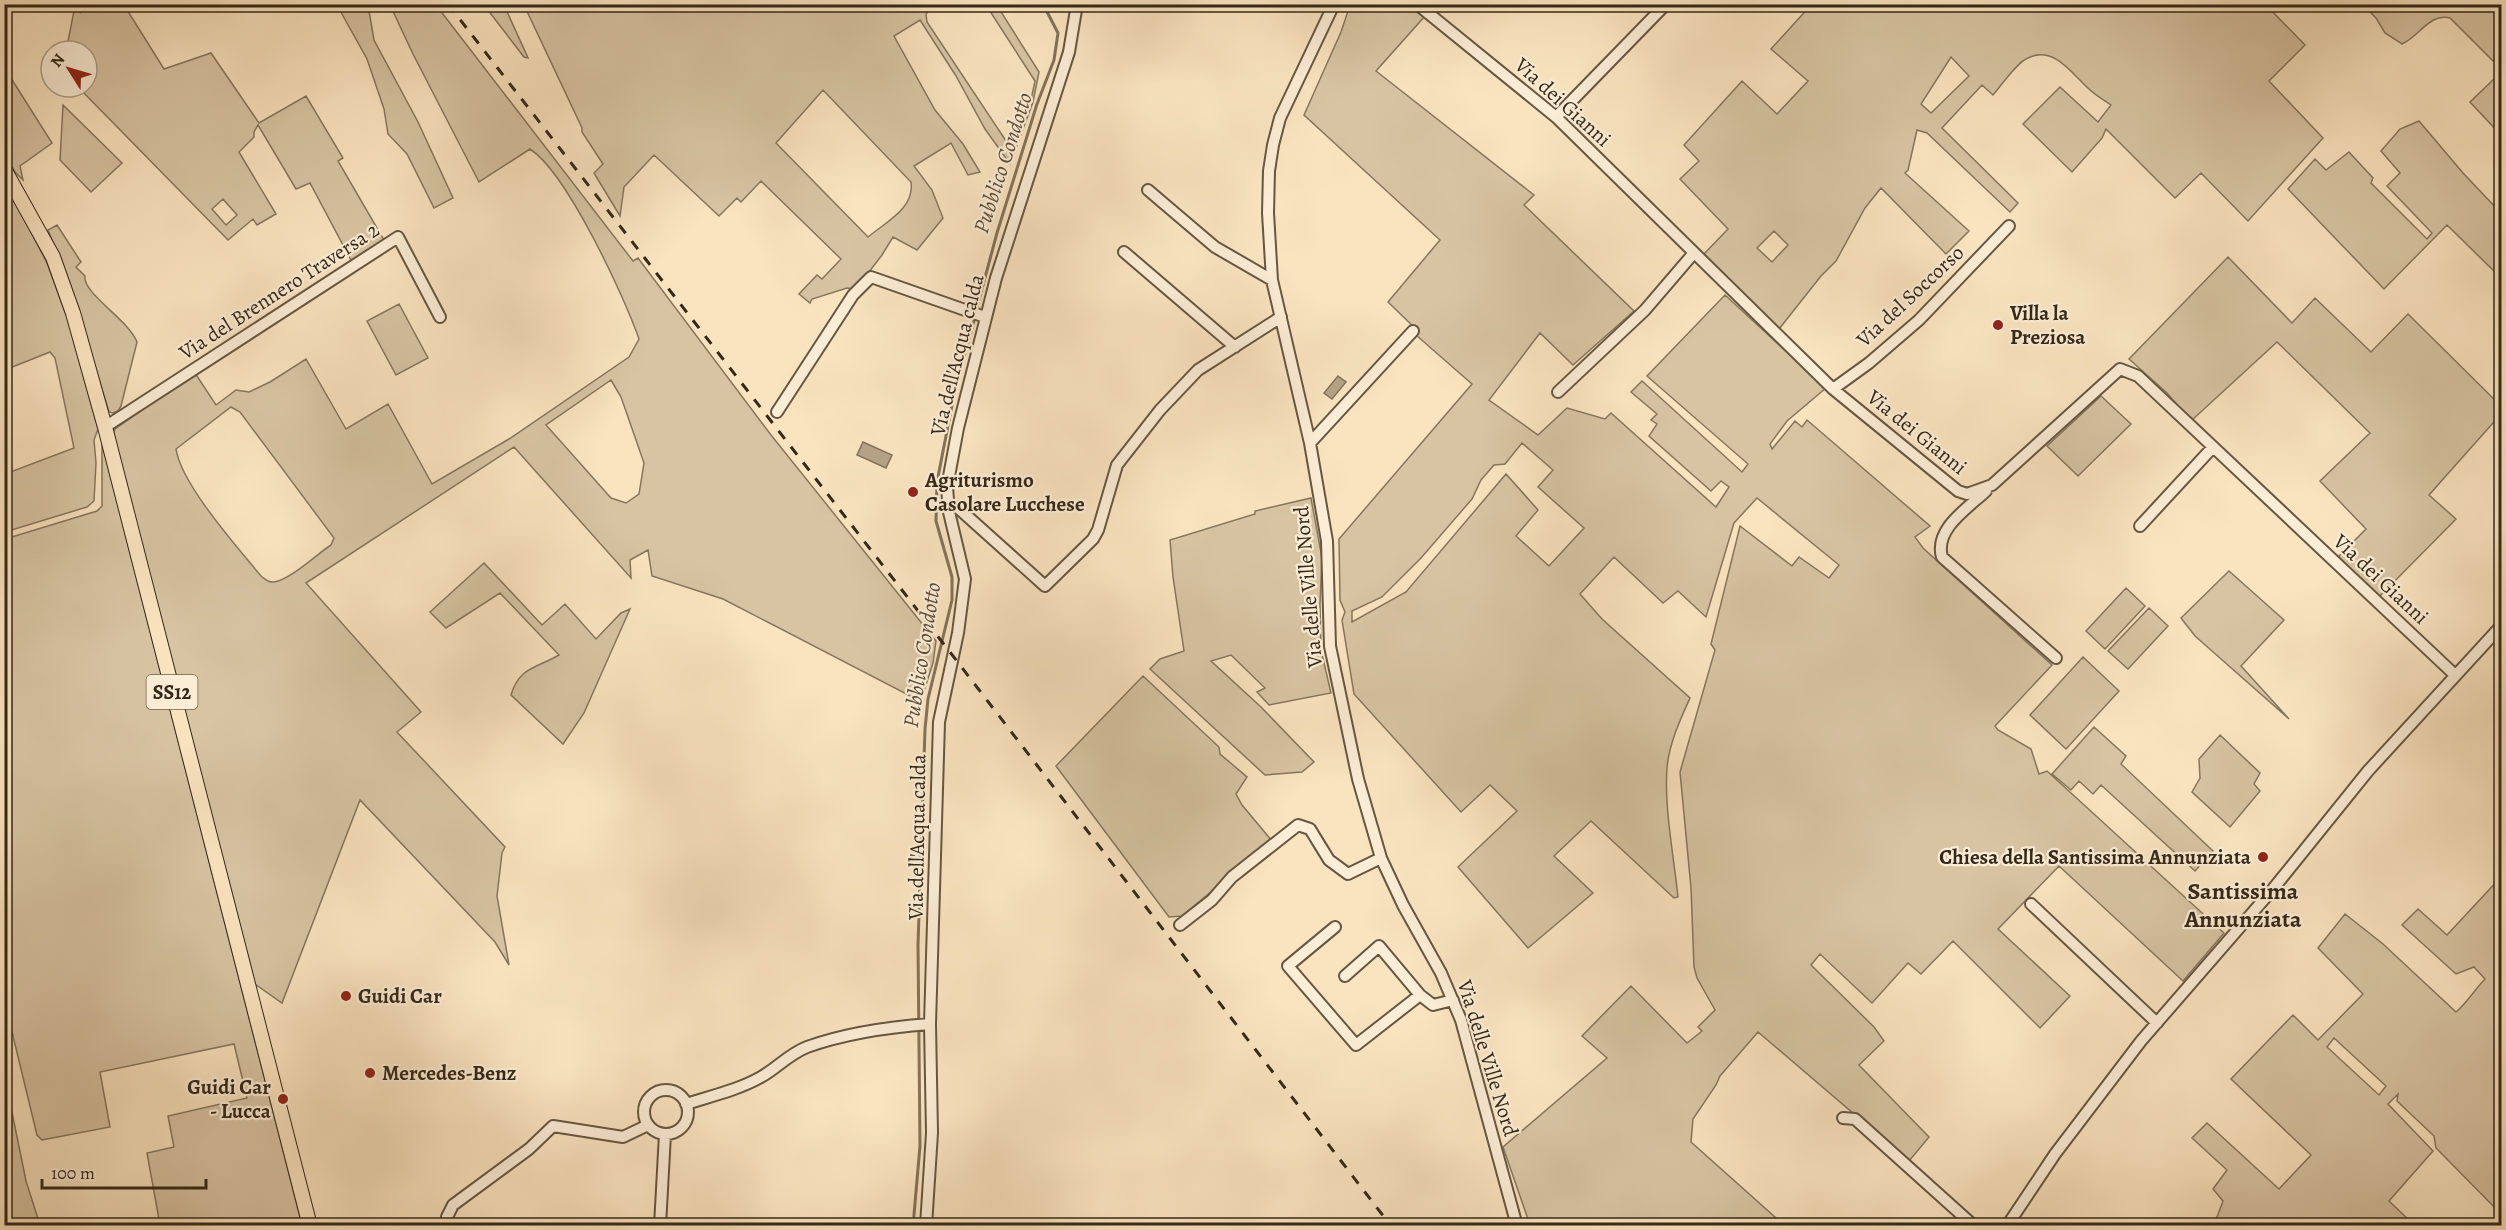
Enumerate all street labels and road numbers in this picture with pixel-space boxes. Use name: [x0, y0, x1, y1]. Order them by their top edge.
street label: Via dei Gianni: [1508, 50, 1617, 153]
street label: Via del Brennero Traversa 2: [173, 216, 384, 367]
street label: Via del Soccorso: [1849, 239, 1970, 354]
street label: Via dell'Acqua calda: [923, 271, 991, 440]
street label: Via dei Gianni: [1860, 382, 1973, 481]
street label: Via delle Ville Nord: [1287, 504, 1329, 670]
street label: Via dei Gianni: [2327, 527, 2435, 630]
road number: SS12: [146, 675, 198, 709]
street label: Via dell'Acqua calda: [902, 754, 932, 921]
street label: Via delle Ville Nord: [1451, 975, 1525, 1140]

